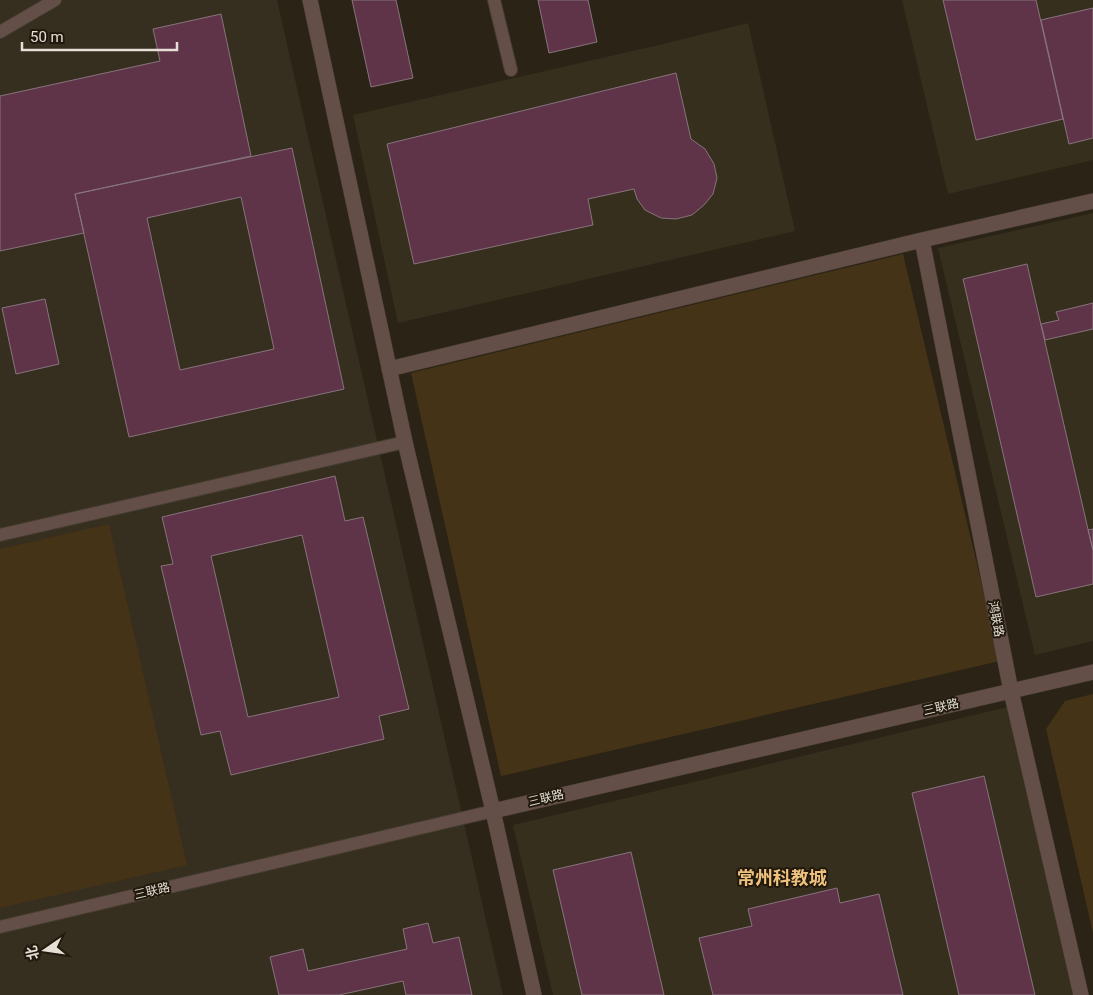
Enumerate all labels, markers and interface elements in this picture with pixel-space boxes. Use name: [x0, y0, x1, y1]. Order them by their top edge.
scale bar: [22, 20, 178, 52]
text: 50 m: [30, 28, 64, 46]
street label: 鸿联路: [986, 600, 1006, 638]
street label: 三联路: [922, 696, 960, 718]
street label: 三联路: [527, 787, 565, 809]
district label: 常州科教城: [737, 867, 827, 888]
street label: 三联路: [133, 880, 171, 902]
north arrow: [20, 925, 70, 975]
text: 北: [23, 944, 42, 962]

